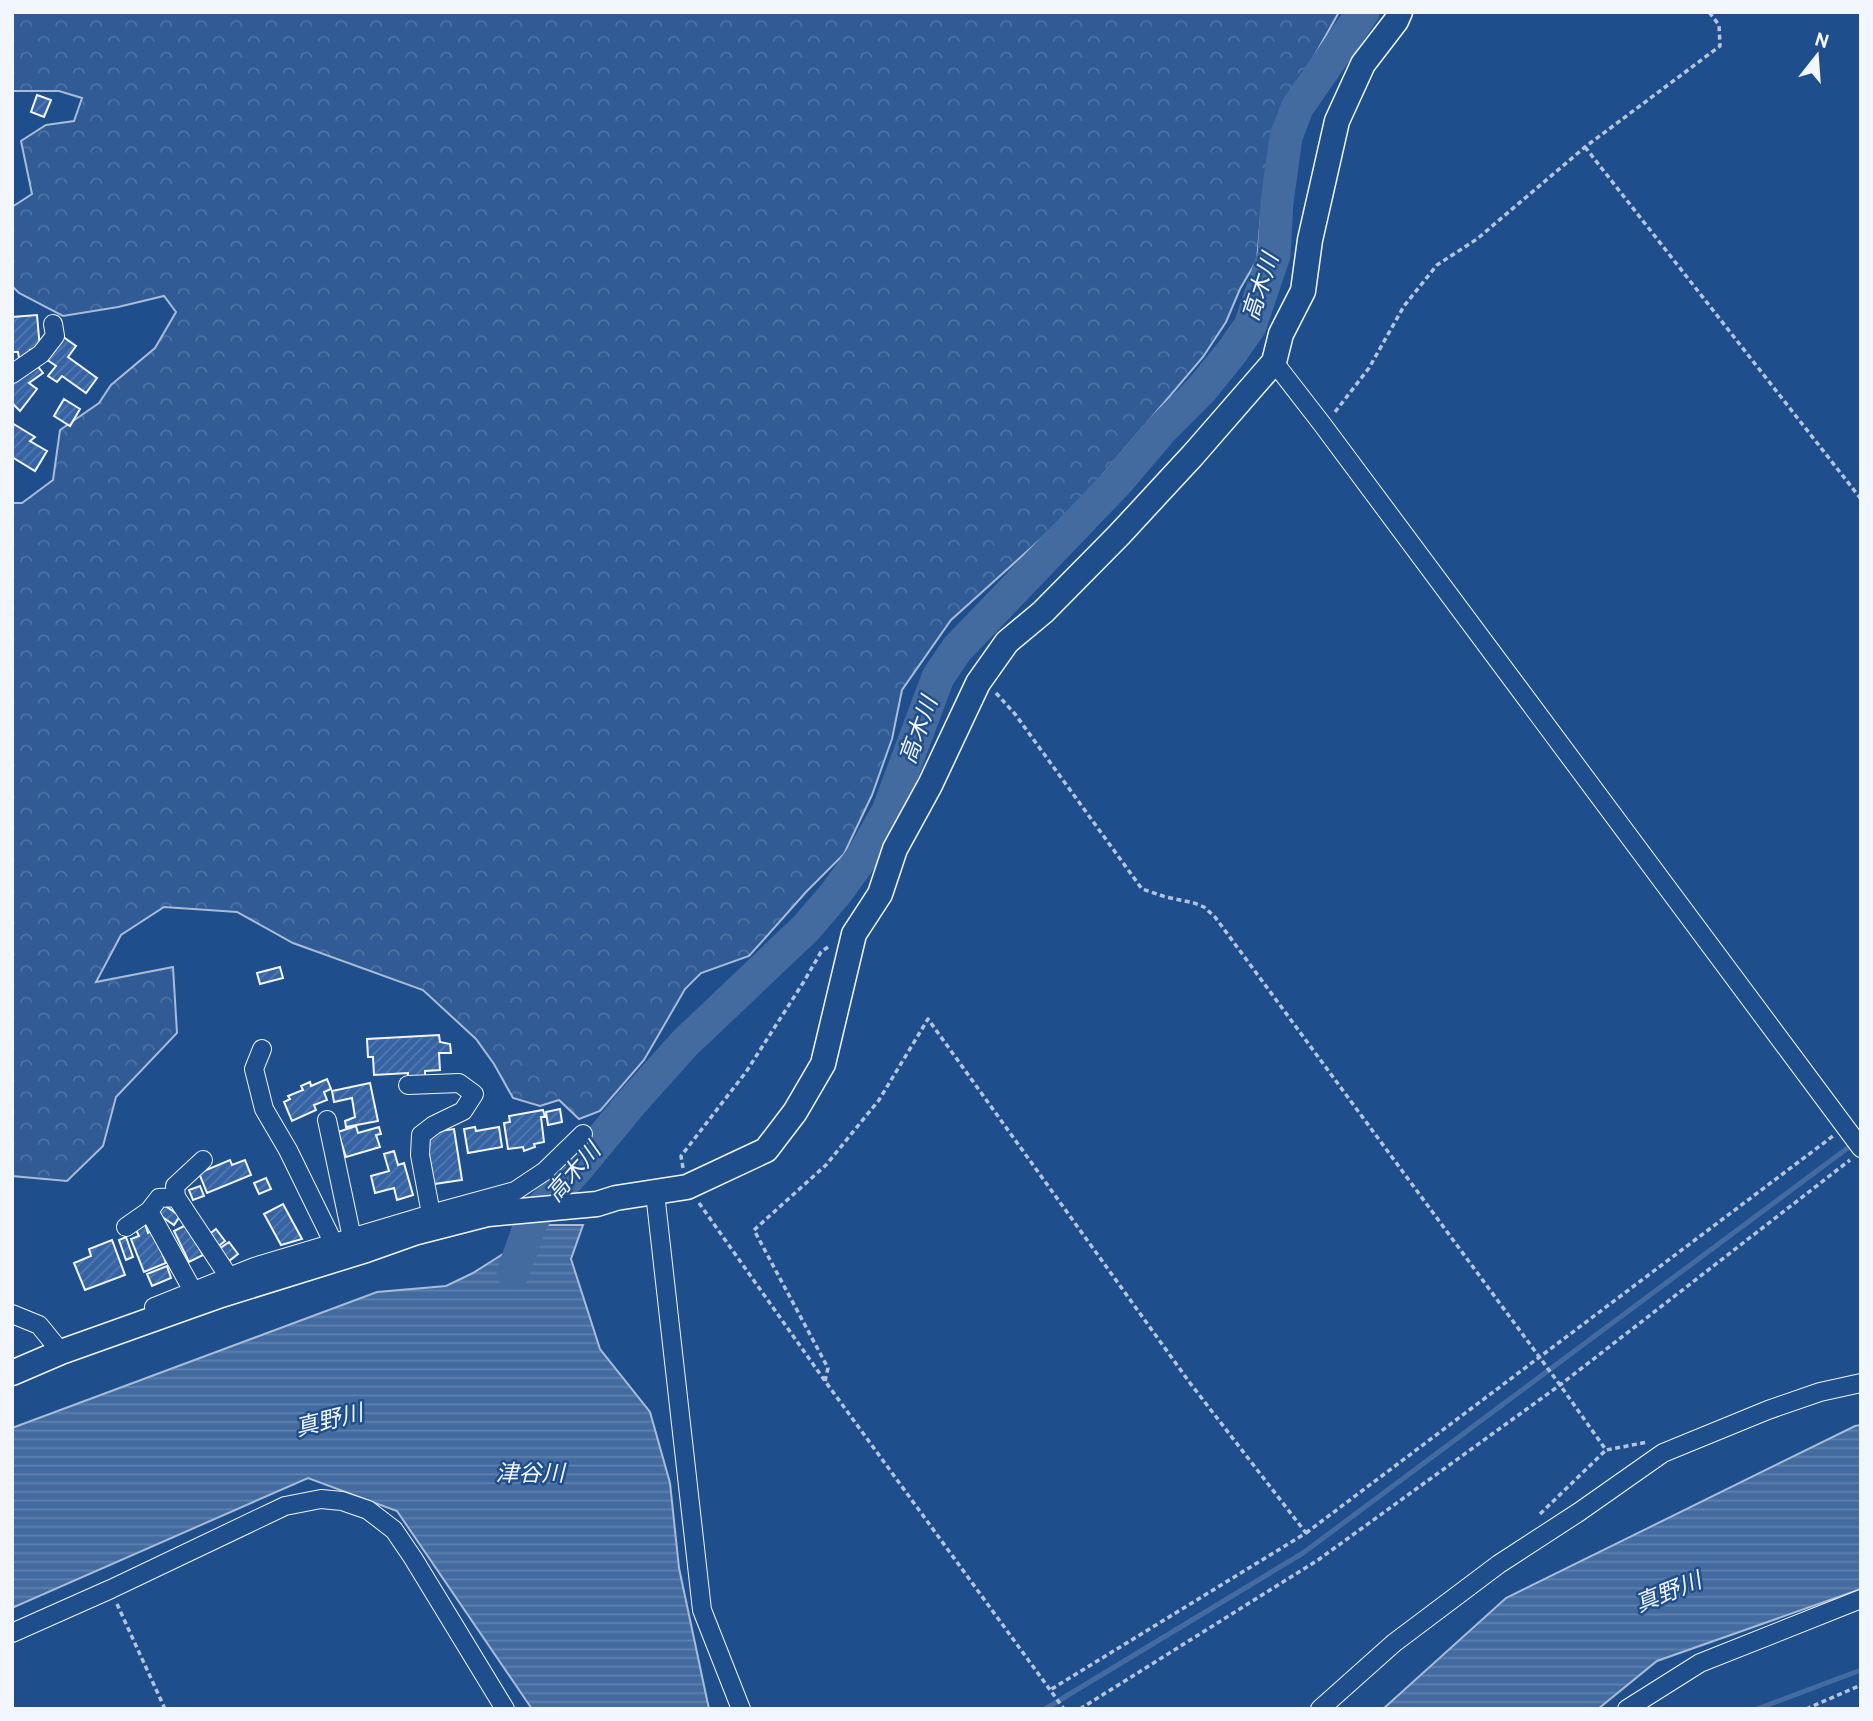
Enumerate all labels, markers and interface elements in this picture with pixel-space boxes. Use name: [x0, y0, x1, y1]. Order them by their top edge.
north arrow: [1782, 21, 1852, 91]
text: N: [1811, 28, 1831, 55]
water label: 高木川: [1238, 248, 1288, 325]
water label: 高木川: [895, 691, 947, 768]
water label: 高木川: [541, 1136, 610, 1209]
water label: 真野川: [293, 1399, 369, 1445]
water label: 津谷川: [496, 1461, 568, 1490]
water label: 真野川: [1632, 1567, 1709, 1621]

